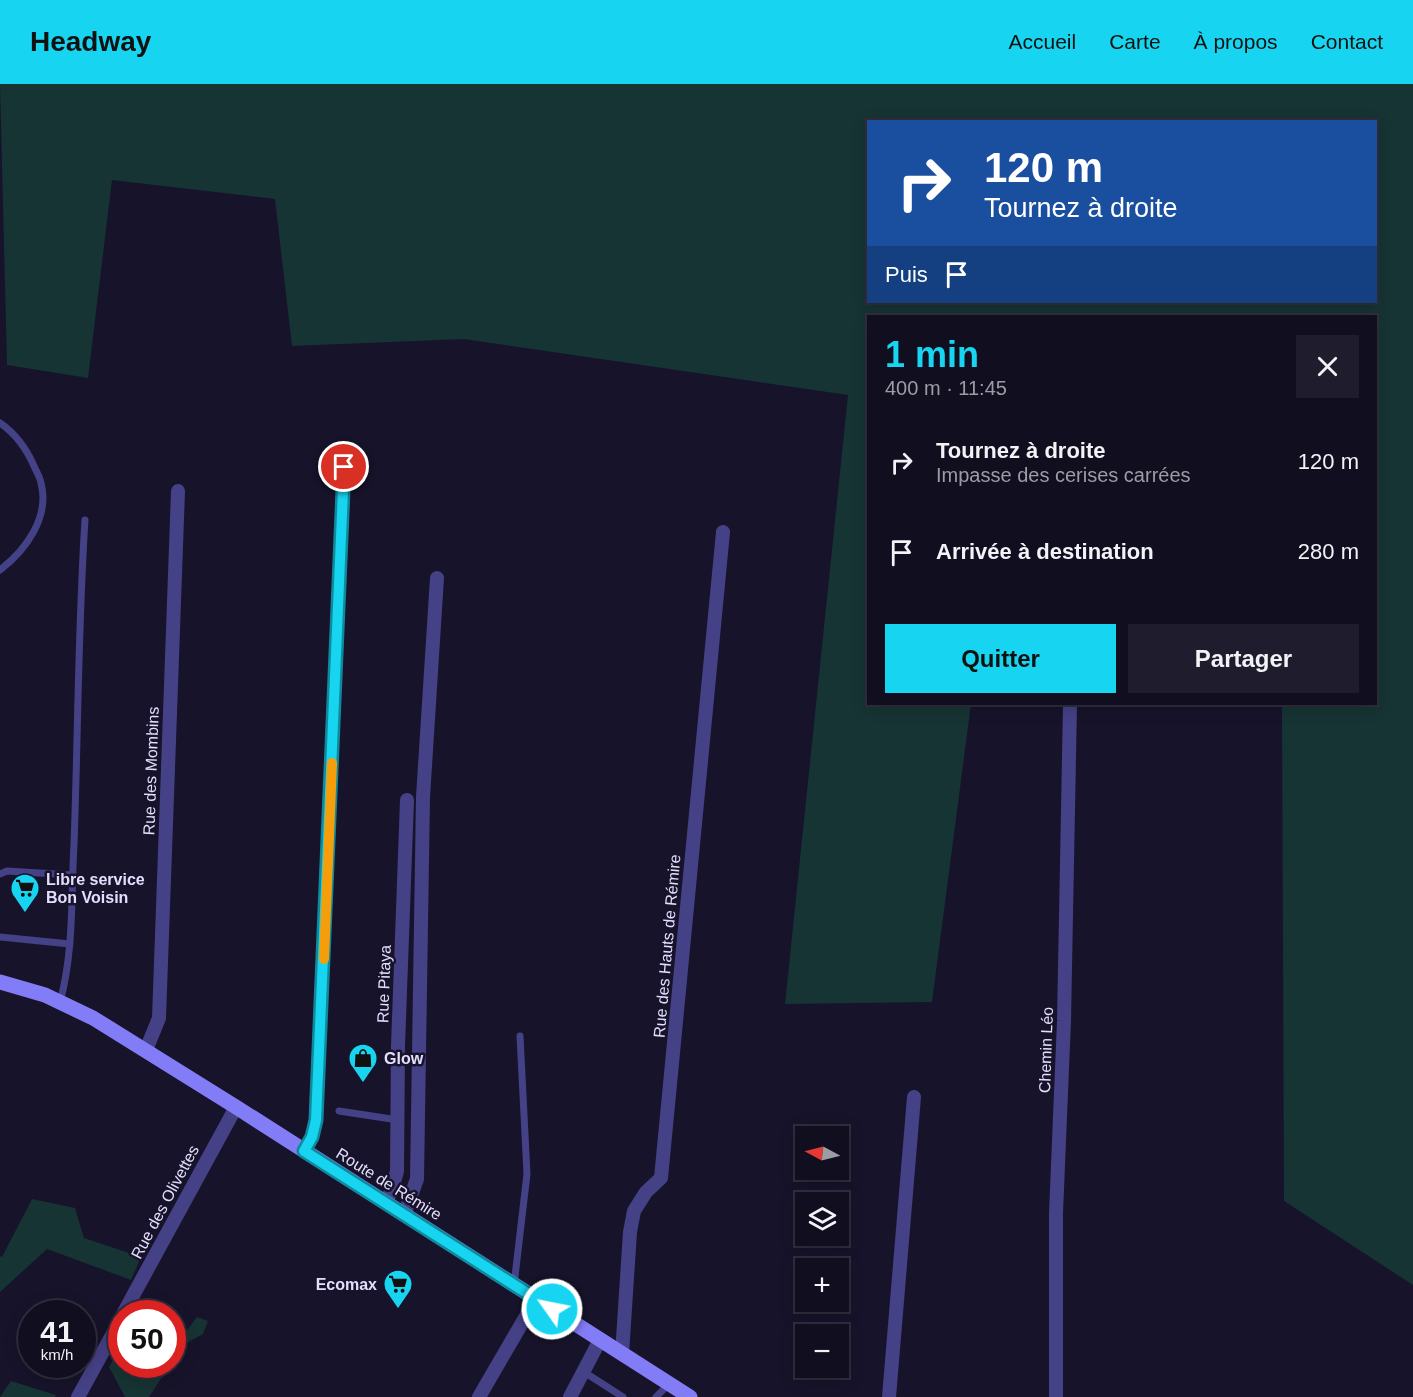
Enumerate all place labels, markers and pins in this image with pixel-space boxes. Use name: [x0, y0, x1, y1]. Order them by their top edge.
pin: [318, 441, 369, 492]
place label: Libre service Bon Voisin: [46, 871, 145, 906]
supermarket icon: Libre service Bon Voisin: [9, 872, 41, 914]
shop icon: Glow: [347, 1042, 379, 1084]
place label: Glow: [384, 1050, 424, 1067]
supermarket icon: Ecomax: [382, 1268, 414, 1310]
place label: Ecomax: [316, 1276, 377, 1293]

